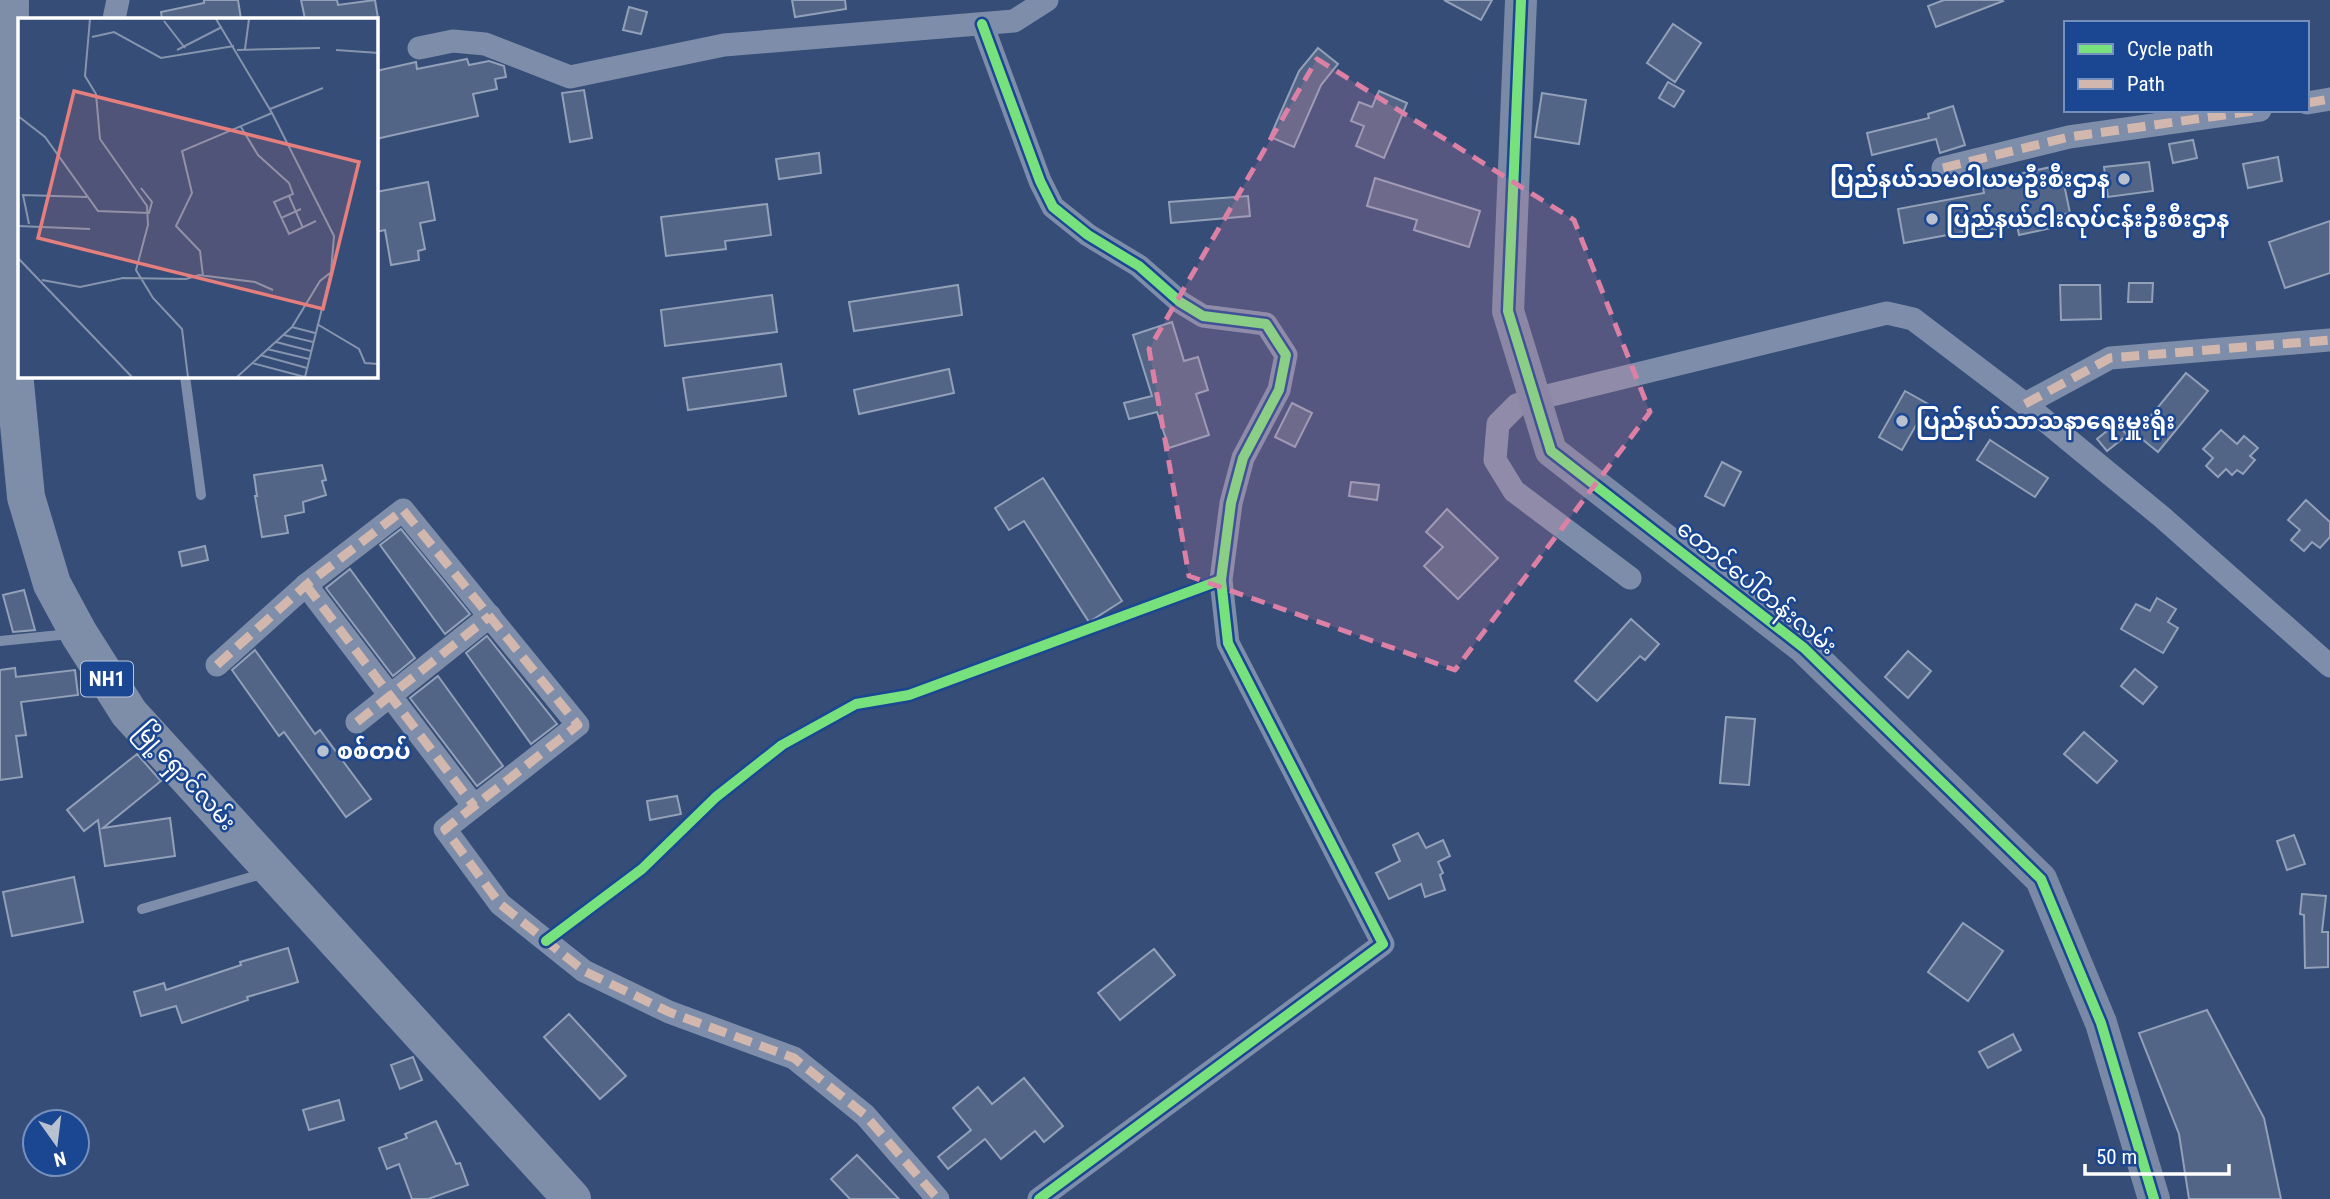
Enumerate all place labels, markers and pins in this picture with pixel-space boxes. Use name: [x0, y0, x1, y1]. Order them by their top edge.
place label: ပြည်နယ်သမဝါယမဦးစီးဌာန: [1830, 163, 2110, 198]
marker: ပြည်နယ်သမဝါယမဦးစီးဌာန: [2116, 171, 2132, 187]
place label: ပြည်နယ်ငါးလုပ်ငန်းဦးစီးဌာန: [1946, 203, 2229, 238]
marker: ပြည်နယ်ငါးလုပ်ငန်းဦးစီးဌာန: [1924, 211, 1940, 227]
place label: ပြည်နယ်သာသနာရေးမှူးရုံး: [1916, 405, 2175, 440]
marker: ပြည်နယ်သာသနာရေးမှူးရုံး: [1894, 413, 1910, 429]
place label: စစ်တပ်: [337, 735, 411, 765]
marker: စစ်တပ်: [315, 743, 331, 759]

